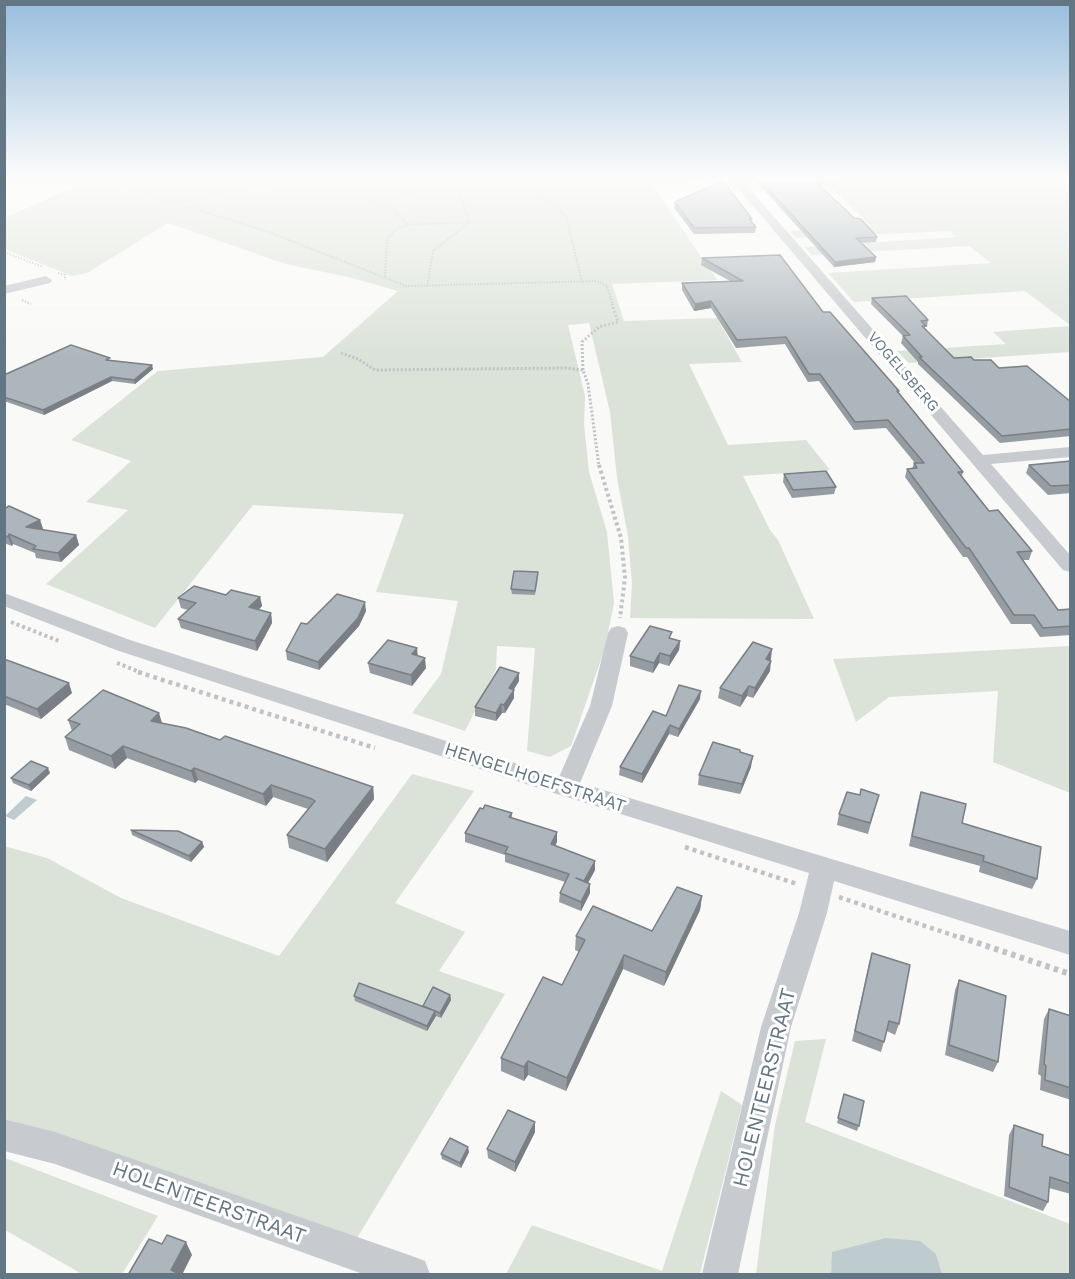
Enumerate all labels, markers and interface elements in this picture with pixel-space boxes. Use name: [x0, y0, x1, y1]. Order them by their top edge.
street label: VOGELSBERG: [863, 328, 943, 416]
street label: HENGELHOEFSTRAAT: [442, 738, 628, 818]
street label: HOLENTEERSTRAAT: [728, 986, 802, 1190]
street label: HOLENTEERSTRAAT: [109, 1156, 309, 1250]

